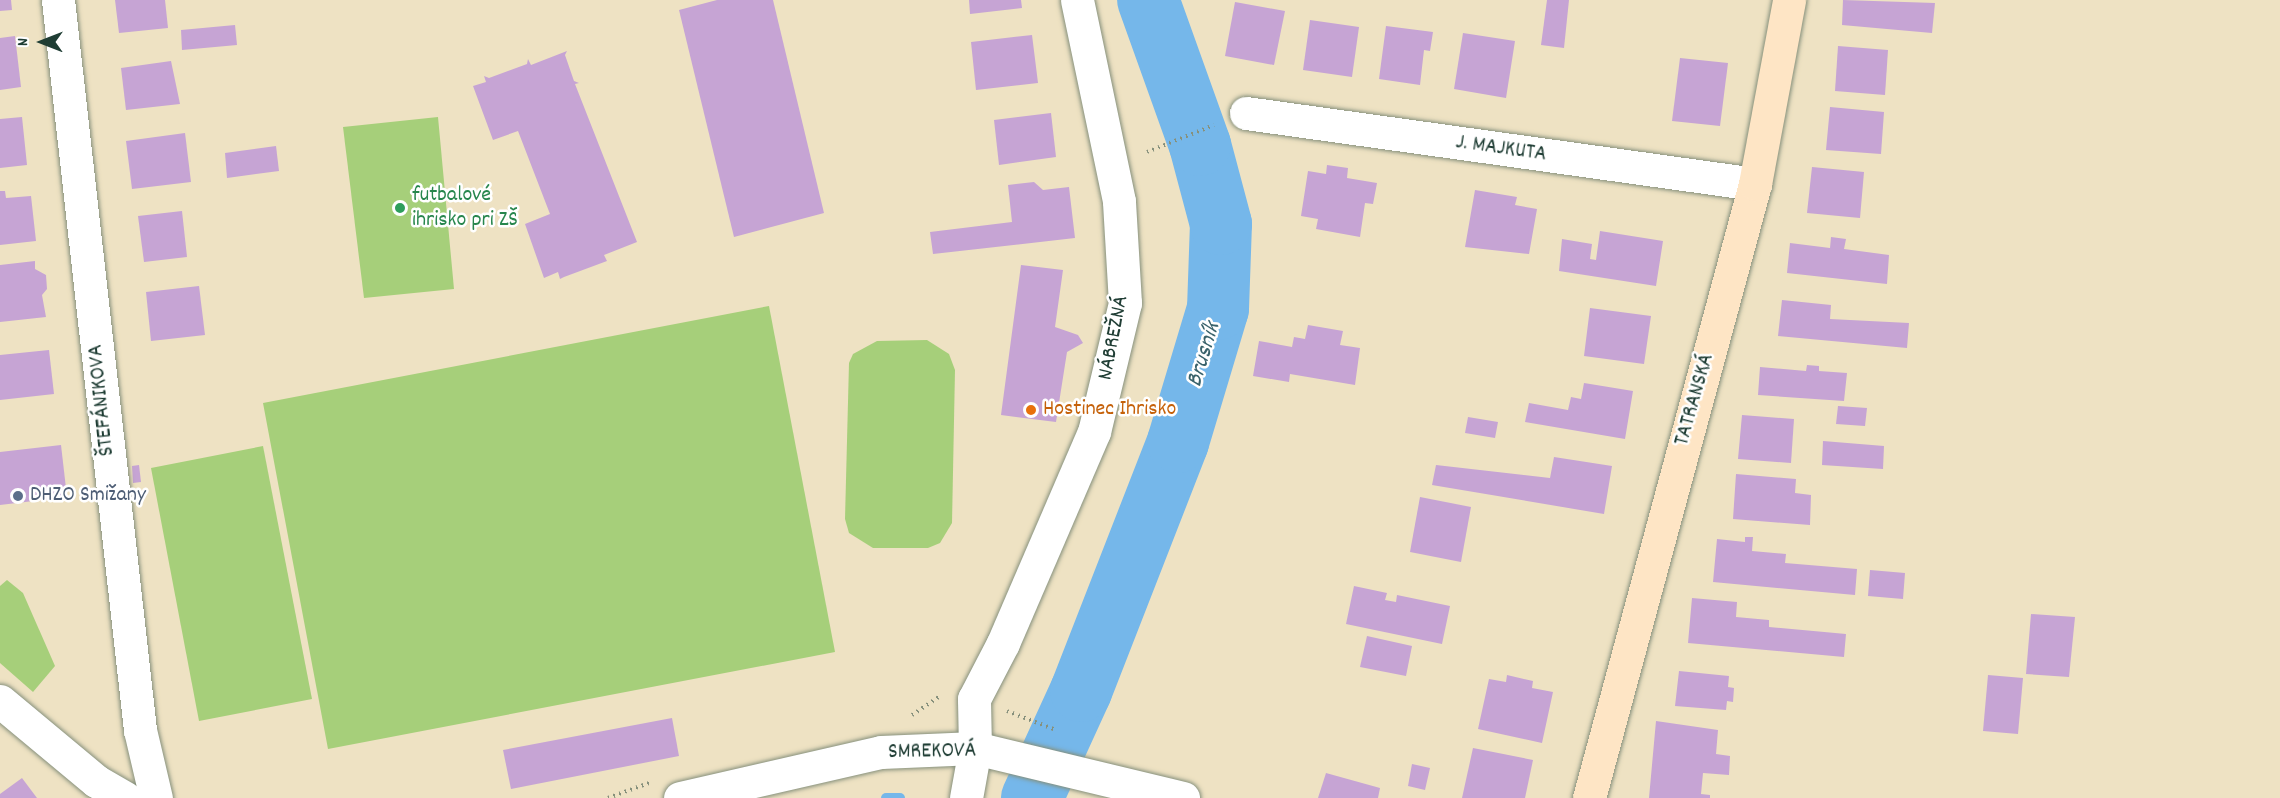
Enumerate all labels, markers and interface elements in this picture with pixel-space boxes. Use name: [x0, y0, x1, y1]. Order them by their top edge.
north arrow: [12, 12, 72, 72]
text: N: [12, 38, 35, 46]
street label: J. MAJKUTA: [1454, 130, 1548, 168]
place label: futbalové ihrisko pri ZŠ: [412, 182, 518, 234]
marker: futbalové ihrisko pri ZŠ: [393, 201, 407, 215]
street label: NÁBREŽNÁ: [1093, 294, 1135, 382]
water label: Brusník: [1182, 319, 1228, 391]
street label: ŠTEFÁNIKOVA: [83, 343, 121, 457]
street label: TATRANSKÁ: [1669, 351, 1721, 449]
place label: Hostinec Ihrisko: [1043, 397, 1176, 423]
marker: Hostinec Ihrisko: [1024, 403, 1038, 417]
place label: DHZO Smižany: [30, 483, 146, 509]
marker: DHZO Smižany: [11, 489, 25, 503]
street label: SMREKOVÁ: [888, 738, 976, 766]

